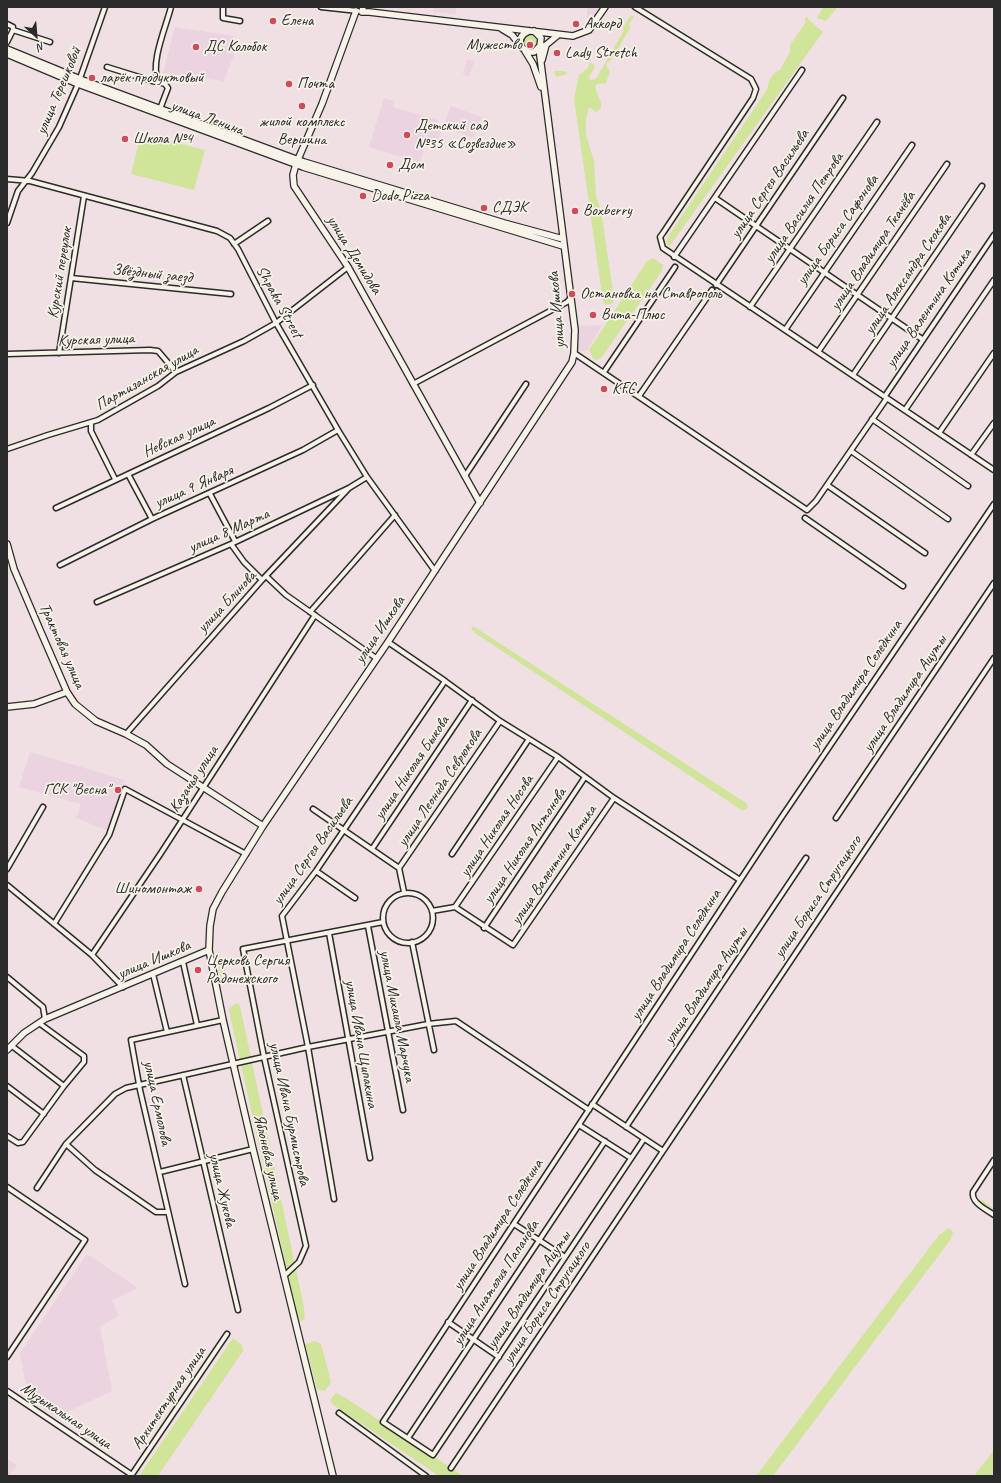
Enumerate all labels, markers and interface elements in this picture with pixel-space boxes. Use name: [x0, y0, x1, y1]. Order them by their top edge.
place label: Елена: [281, 11, 313, 31]
place label: Аккорд: [584, 14, 621, 34]
north arrow: [16, 16, 56, 56]
marker: Елена: [268, 16, 278, 26]
marker: Аккорд: [571, 19, 581, 29]
place label: Мужество: [466, 35, 522, 55]
place label: ДС Колобок: [204, 37, 267, 57]
text: N: [35, 39, 47, 55]
marker: Мужество: [525, 40, 535, 50]
marker: ДС Колобок: [191, 42, 201, 52]
place label: Lady Stretch: [565, 43, 637, 63]
street label: улица Терешковой: [32, 44, 86, 138]
marker: Lady Stretch: [552, 48, 562, 58]
place label: ларёк продуктовый: [100, 68, 204, 88]
marker: ларёк продуктовый: [87, 73, 97, 83]
place label: Почта: [297, 74, 334, 94]
marker: Почта: [284, 79, 294, 89]
street label: улица Ленина: [168, 96, 246, 140]
marker: жилой комплекс Вершина: [297, 101, 307, 111]
place label: жилой комплекс Вершина: [259, 112, 345, 150]
place label: Детский сад №35 «Созвездие»: [415, 116, 516, 154]
street label: улица Сергея Васильева: [726, 126, 814, 242]
place label: Школа №4: [133, 129, 193, 149]
marker: Детский сад №35 «Созвездие»: [402, 130, 412, 140]
marker: Школа №4: [120, 134, 130, 144]
street label: улица Василия Петрова: [760, 149, 848, 267]
place label: Дом: [398, 155, 424, 175]
marker: Дом: [385, 160, 395, 170]
street label: улица Бориса Сафонова: [793, 171, 883, 289]
place label: Dodo Pizza: [371, 186, 429, 206]
street label: улица Владимира Ткачёва: [826, 188, 920, 314]
marker: Dodo Pizza: [358, 191, 368, 201]
place label: СДЭК: [492, 198, 527, 218]
place label: Boxberry: [583, 201, 632, 221]
marker: СДЭК: [479, 203, 489, 213]
marker: Boxberry: [570, 206, 580, 216]
street label: улица Александра Скокова: [860, 210, 956, 338]
street label: улица Демидова: [322, 212, 386, 298]
street label: Курский переулок: [43, 226, 77, 320]
street label: улица Валентина Котика: [882, 245, 976, 371]
street label: Звёздный заезд: [111, 260, 193, 288]
street label: Shpaka Street: [251, 263, 307, 341]
street label: улица Ишкова: [544, 271, 570, 349]
place label: Остановка на Ставрополь: [580, 284, 722, 304]
marker: Остановка на Ставрополь: [567, 289, 577, 299]
place label: Вита-Плюс: [601, 305, 664, 325]
marker: Вита-Плюс: [588, 310, 598, 320]
street label: Курская улица: [57, 329, 135, 351]
street label: Партизанская улица: [92, 341, 202, 415]
place label: KFC: [612, 379, 635, 399]
marker: KFC: [599, 384, 609, 394]
street label: Невская улица: [140, 412, 218, 462]
street label: улица 9 Января: [152, 461, 236, 513]
street label: улица 8 Марта: [186, 505, 272, 557]
street label: улица Блинова: [193, 567, 261, 637]
street label: улица Ишкова: [351, 593, 409, 667]
street label: Трактовая улица: [35, 600, 89, 692]
street label: улица Владимира Селедкина: [805, 616, 907, 754]
street label: улица Владимира Ацуты: [859, 632, 951, 756]
street label: улица Николая Быкова: [370, 712, 454, 824]
street label: улица Леонида Севрюкова: [393, 725, 487, 851]
street label: Казачья улица: [165, 742, 223, 816]
street label: улица Николая Носова: [456, 771, 538, 881]
place label: ГСК "Весна": [44, 780, 110, 800]
street label: улица Николая Антонова: [479, 784, 571, 908]
marker: ГСК "Весна": [113, 785, 123, 795]
street label: улица Сергея Васильева: [269, 793, 357, 909]
street label: улица Валентина Котика: [507, 802, 601, 928]
street label: улица Бориса Стругацкого: [770, 832, 866, 962]
place label: Шиномонтаж: [115, 879, 191, 899]
marker: Шиномонтаж: [194, 884, 204, 894]
street label: улица Владимира Селедкина: [626, 886, 726, 1024]
street label: улица Владимира Ацуты: [660, 924, 752, 1048]
street label: улица Ишкова: [115, 936, 193, 984]
street label: улица Михаила Марчука: [375, 948, 419, 1084]
place label: Церковь Сергия Радонежского: [206, 951, 289, 989]
marker: Церковь Сергия Радонежского: [193, 965, 203, 975]
street label: улица Ивана Щипакина: [340, 978, 382, 1110]
street label: улица Ивана Бурмистрова: [264, 1040, 314, 1188]
street label: улица Ермолова: [139, 1059, 175, 1147]
street label: Яблоневая улица: [249, 1112, 287, 1202]
street label: улица Жукова: [204, 1151, 240, 1229]
street label: улица Владимира Селедкина: [448, 1156, 548, 1294]
street label: улица Анатолия Папанова: [448, 1217, 544, 1349]
street label: улица Владимира Ацуты: [483, 1228, 575, 1352]
street label: улица Бориса Стругацкого: [499, 1238, 595, 1368]
street label: Архитектурная улица: [128, 1343, 210, 1453]
street label: Музыкальная улица: [17, 1378, 115, 1454]

